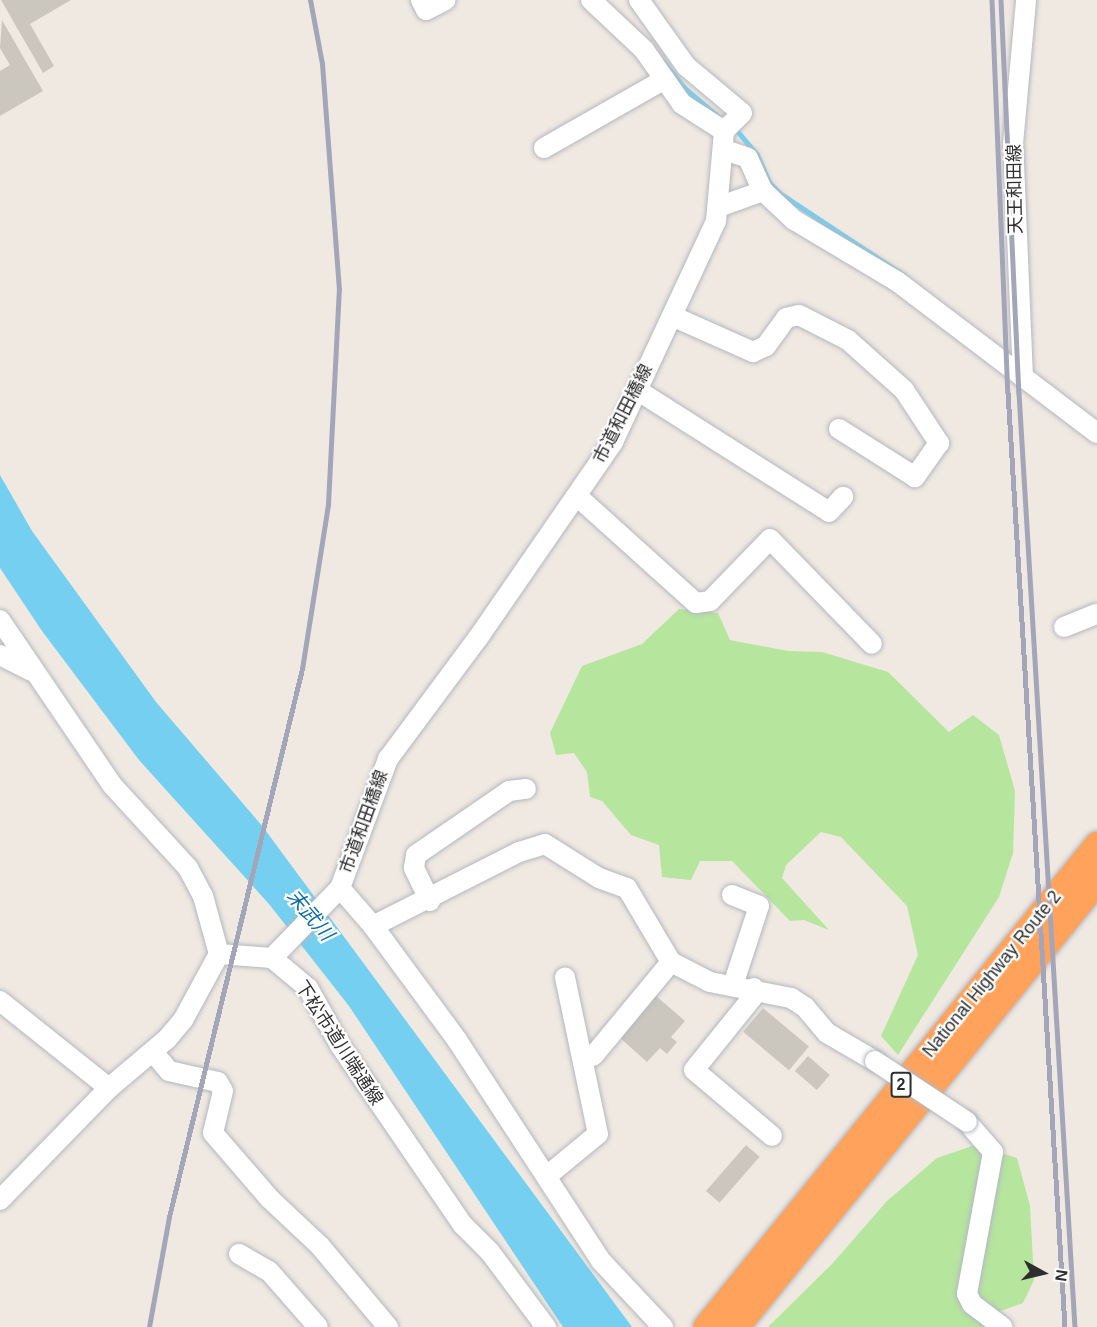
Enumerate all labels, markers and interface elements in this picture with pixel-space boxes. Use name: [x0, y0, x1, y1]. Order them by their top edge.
street label: 天王和田線: [1003, 144, 1027, 234]
street label: 市道和田橋線: [589, 361, 657, 467]
street label: 市道和田橋線: [335, 768, 393, 876]
water label: 末武川: [282, 884, 338, 946]
street label: National Highway Route 2: [918, 886, 1066, 1062]
street label: 下松市道川端通線: [291, 977, 387, 1109]
road number: 2: [890, 1072, 912, 1098]
north arrow: [1013, 1243, 1073, 1303]
text: N: [1052, 1269, 1071, 1282]

